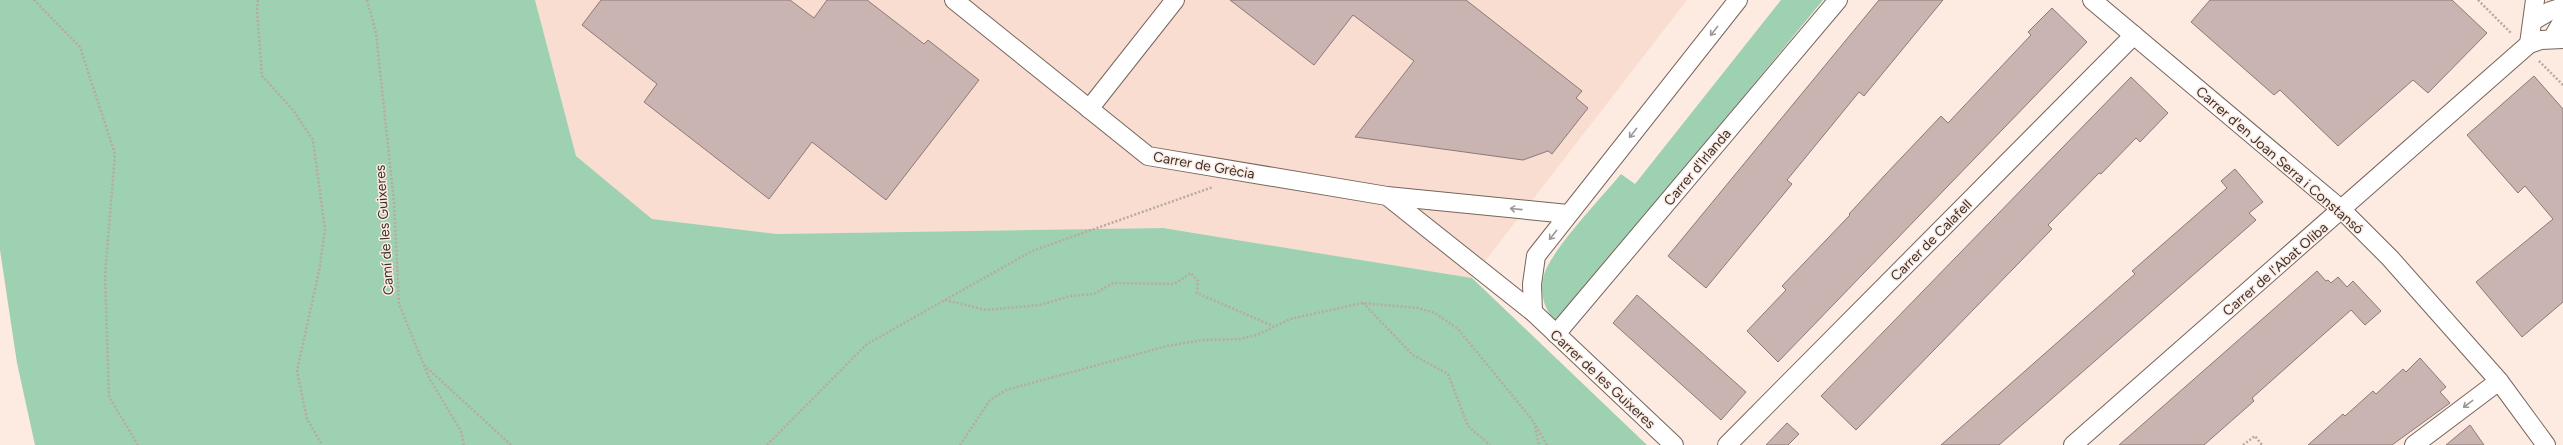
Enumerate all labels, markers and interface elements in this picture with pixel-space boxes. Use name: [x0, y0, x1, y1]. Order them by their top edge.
one-way arrow: [1709, 25, 1718, 36]
street label: Carrer d'en Joan Serra i Constansó: [2192, 83, 2367, 238]
street label: Carrer d'Irlanda: [1660, 125, 1735, 209]
one-way arrow: [1629, 127, 1637, 138]
street label: Carrer de Grècia: [1152, 148, 1256, 183]
street label: Camí de les Guixeres: [371, 164, 398, 296]
street label: Carrer de Calafell: [1887, 196, 1976, 285]
one-way arrow: [1510, 205, 1523, 213]
street label: Carrer de l'Abat Oliba: [2219, 219, 2331, 320]
one-way arrow: [1548, 229, 1557, 240]
street label: Carrer de les Guixeres: [1547, 326, 1659, 432]
one-way arrow: [2462, 400, 2473, 408]

